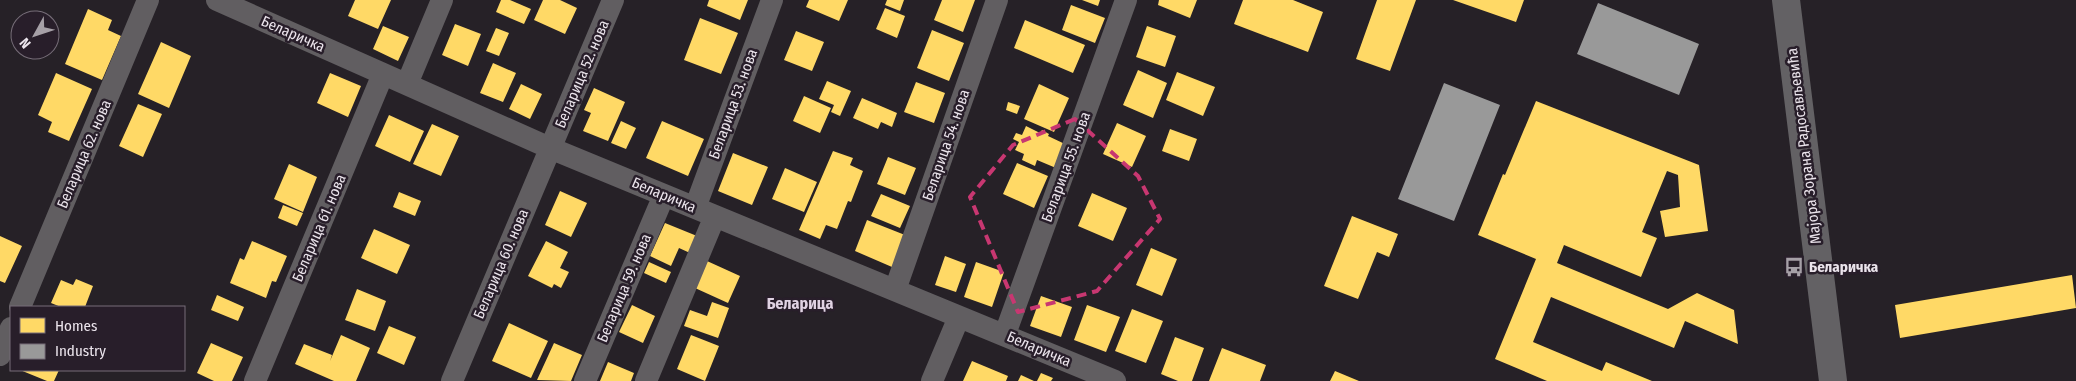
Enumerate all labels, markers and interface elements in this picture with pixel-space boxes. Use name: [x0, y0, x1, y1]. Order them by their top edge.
north arrow: [10, 10, 60, 60]
street label: Беларичка: [258, 12, 328, 56]
street label: Беларица 52. нова: [551, 17, 613, 131]
text: N: [16, 34, 35, 52]
street label: Беларица 53. нова: [705, 46, 761, 162]
street label: Мајора Зорана Радосављевића: [1783, 47, 1825, 245]
street label: Беларица 54. нова: [919, 87, 973, 203]
street label: Беларица 62. нова: [53, 97, 115, 211]
street label: Беларица 55. нова: [1038, 109, 1094, 225]
street label: Беларица 61. нова: [288, 172, 350, 284]
street label: Беларичка: [629, 173, 699, 217]
street label: Беларица 60. нова: [470, 206, 532, 322]
street label: Беларица 59. нова: [593, 231, 655, 345]
bus stop icon: Беларичка: [1783, 256, 1805, 278]
place label: Беларичка: [1809, 258, 1879, 276]
district label: Беларица: [767, 294, 833, 313]
legend: [10, 306, 185, 371]
text: Homes: [55, 317, 97, 335]
street label: Беларичка: [1004, 327, 1074, 371]
text: Industry: [55, 342, 106, 360]

